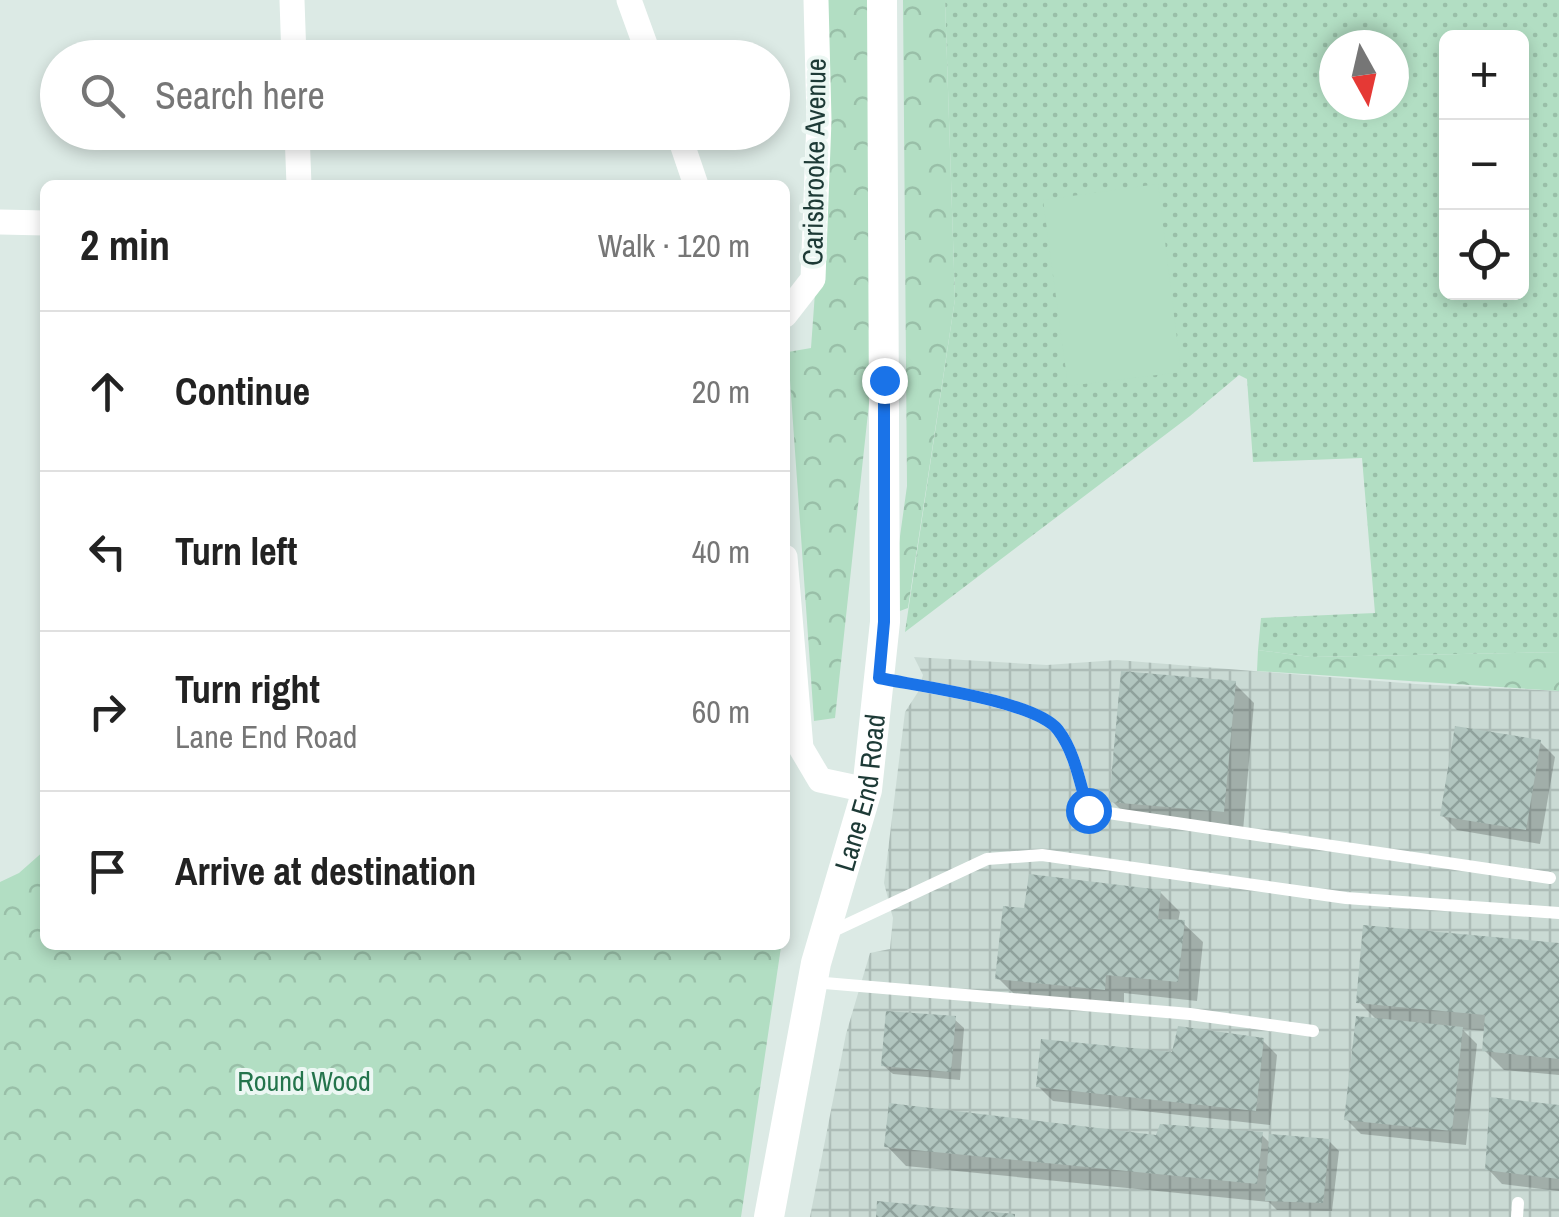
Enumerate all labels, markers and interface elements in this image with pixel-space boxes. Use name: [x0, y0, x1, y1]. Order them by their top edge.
north arrow: [1319, 30, 1409, 120]
map controls: [1439, 30, 1529, 300]
button: +: [1439, 30, 1529, 120]
search box: [40, 40, 790, 150]
street label: Carisbrooke Avenue: [793, 58, 835, 266]
icon: search: [75, 68, 130, 123]
text: Search here: [155, 70, 325, 121]
button: −: [1439, 120, 1529, 210]
button: locate: [1439, 210, 1529, 300]
text: 2 min: [80, 217, 170, 273]
text: Walk · 120 m: [598, 224, 750, 267]
route end: [862, 358, 908, 404]
icon: ahead: [80, 364, 135, 419]
text: Continue: [175, 366, 310, 417]
text: 20 m: [692, 370, 750, 413]
icon: left: [80, 524, 135, 579]
text: Turn left: [175, 526, 297, 577]
text: 40 m: [692, 530, 750, 573]
text: Turn right: [175, 664, 320, 715]
icon: right: [80, 684, 135, 739]
text: 60 m: [692, 690, 750, 733]
street label: Lane End Road: [825, 712, 894, 875]
text: Lane End Road: [175, 715, 357, 758]
route start: [1066, 788, 1112, 834]
icon: arrive: [80, 844, 135, 899]
text: Arrive at destination: [175, 846, 476, 897]
park label: Round Wood: [237, 1062, 371, 1100]

